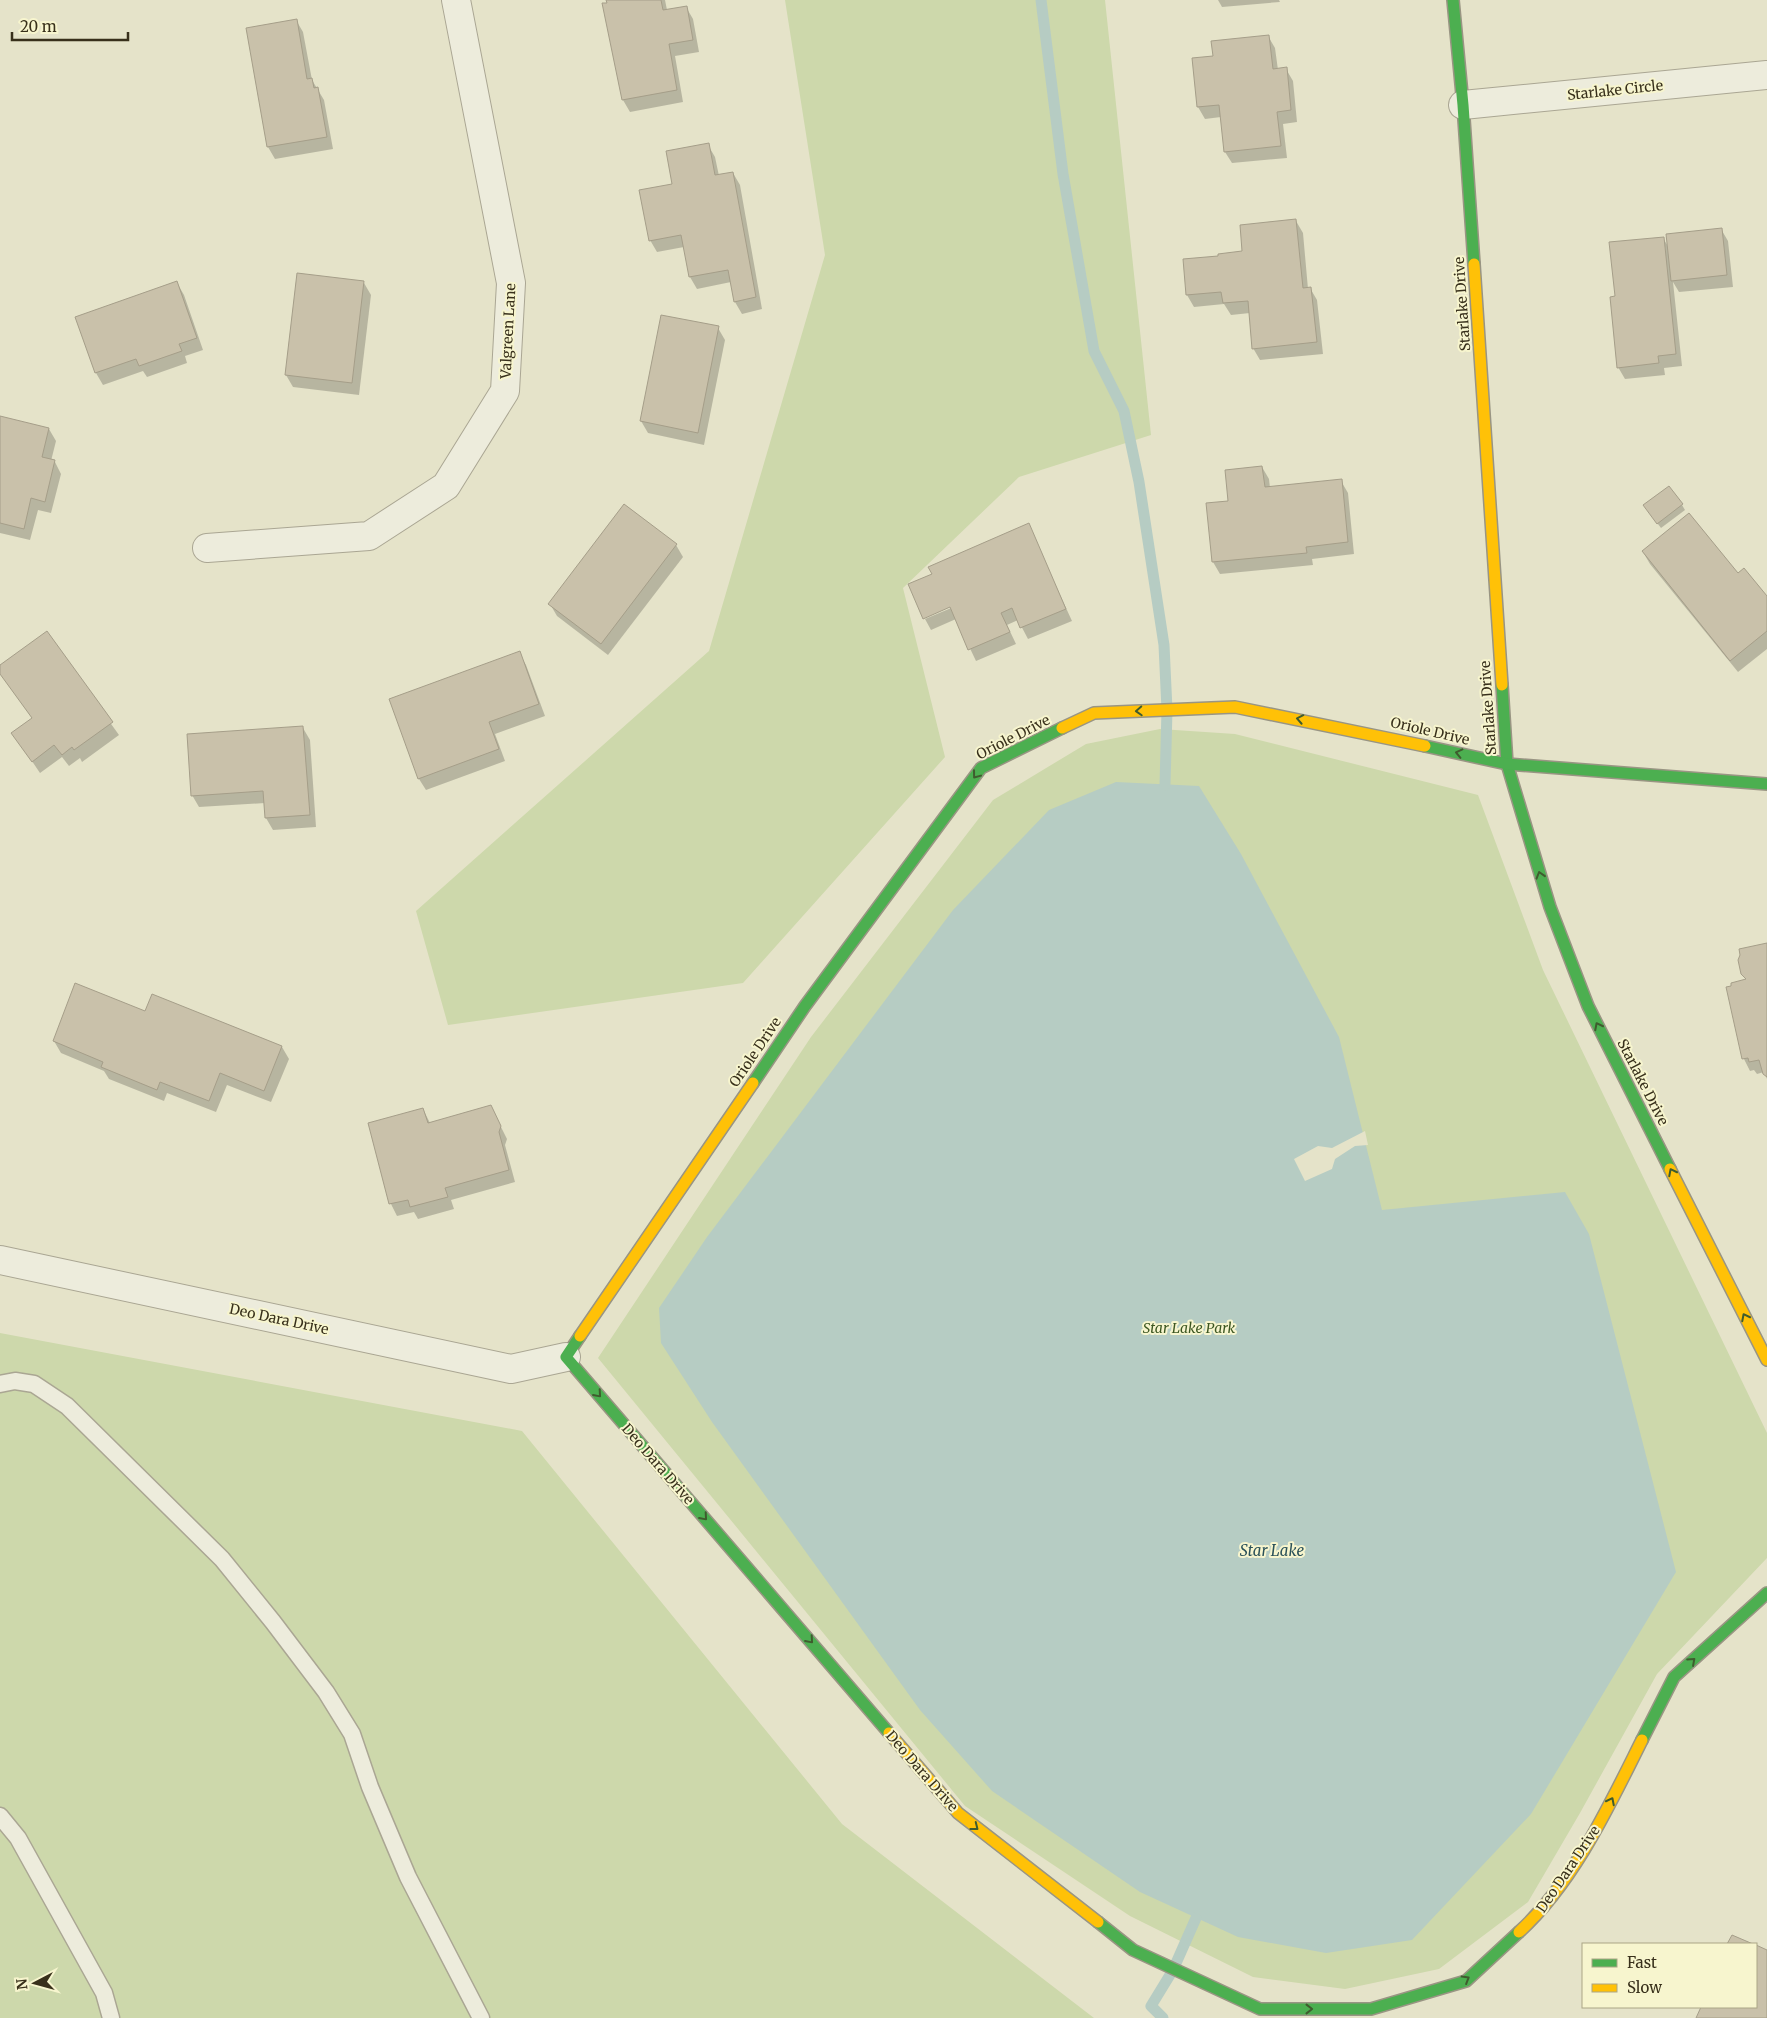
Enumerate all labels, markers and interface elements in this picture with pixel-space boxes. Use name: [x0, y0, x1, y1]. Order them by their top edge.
scale bar: [12, 10, 129, 42]
text: 20 m: [20, 17, 57, 36]
street label: Starlake Circle: [1566, 76, 1664, 104]
street label: Starlake Drive: [1450, 256, 1474, 352]
street label: Valgreen Lane: [496, 283, 519, 380]
street label: Starlake Drive: [1476, 660, 1500, 756]
one-way arrow: [1135, 705, 1143, 716]
street label: Oriole Drive: [973, 711, 1053, 763]
street label: Oriole Drive: [1389, 713, 1471, 749]
one-way arrow: [1296, 715, 1305, 725]
one-way arrow: [1455, 748, 1464, 759]
one-way arrow: [973, 769, 981, 778]
one-way arrow: [1536, 871, 1546, 880]
street label: Oriole Drive: [725, 1014, 785, 1090]
one-way arrow: [1595, 1023, 1605, 1032]
street label: Starlake Drive: [1614, 1036, 1672, 1128]
one-way arrow: [1668, 1168, 1678, 1177]
street label: Deo Dara Drive: [228, 1300, 330, 1338]
one-way arrow: [1741, 1313, 1751, 1322]
park label: Star Lake Park: [1143, 1319, 1236, 1337]
one-way arrow: [592, 1388, 601, 1397]
street label: Deo Dara Drive: [618, 1420, 698, 1508]
one-way arrow: [698, 1511, 707, 1520]
water label: Star Lake: [1240, 1541, 1304, 1560]
one-way arrow: [804, 1635, 813, 1644]
one-way arrow: [1686, 1658, 1695, 1667]
street label: Deo Dara Drive: [882, 1727, 962, 1815]
one-way arrow: [1605, 1797, 1615, 1806]
one-way arrow: [970, 1821, 979, 1830]
street label: Deo Dara Drive: [1532, 1822, 1604, 1916]
legend: [1582, 1943, 1757, 2008]
text: Fast: [1627, 1953, 1657, 1972]
north arrow: [10, 1958, 60, 2008]
one-way arrow: [1461, 1975, 1470, 1985]
text: N: [13, 1978, 32, 1991]
text: Slow: [1627, 1978, 1662, 1997]
one-way arrow: [1306, 2004, 1313, 2014]

